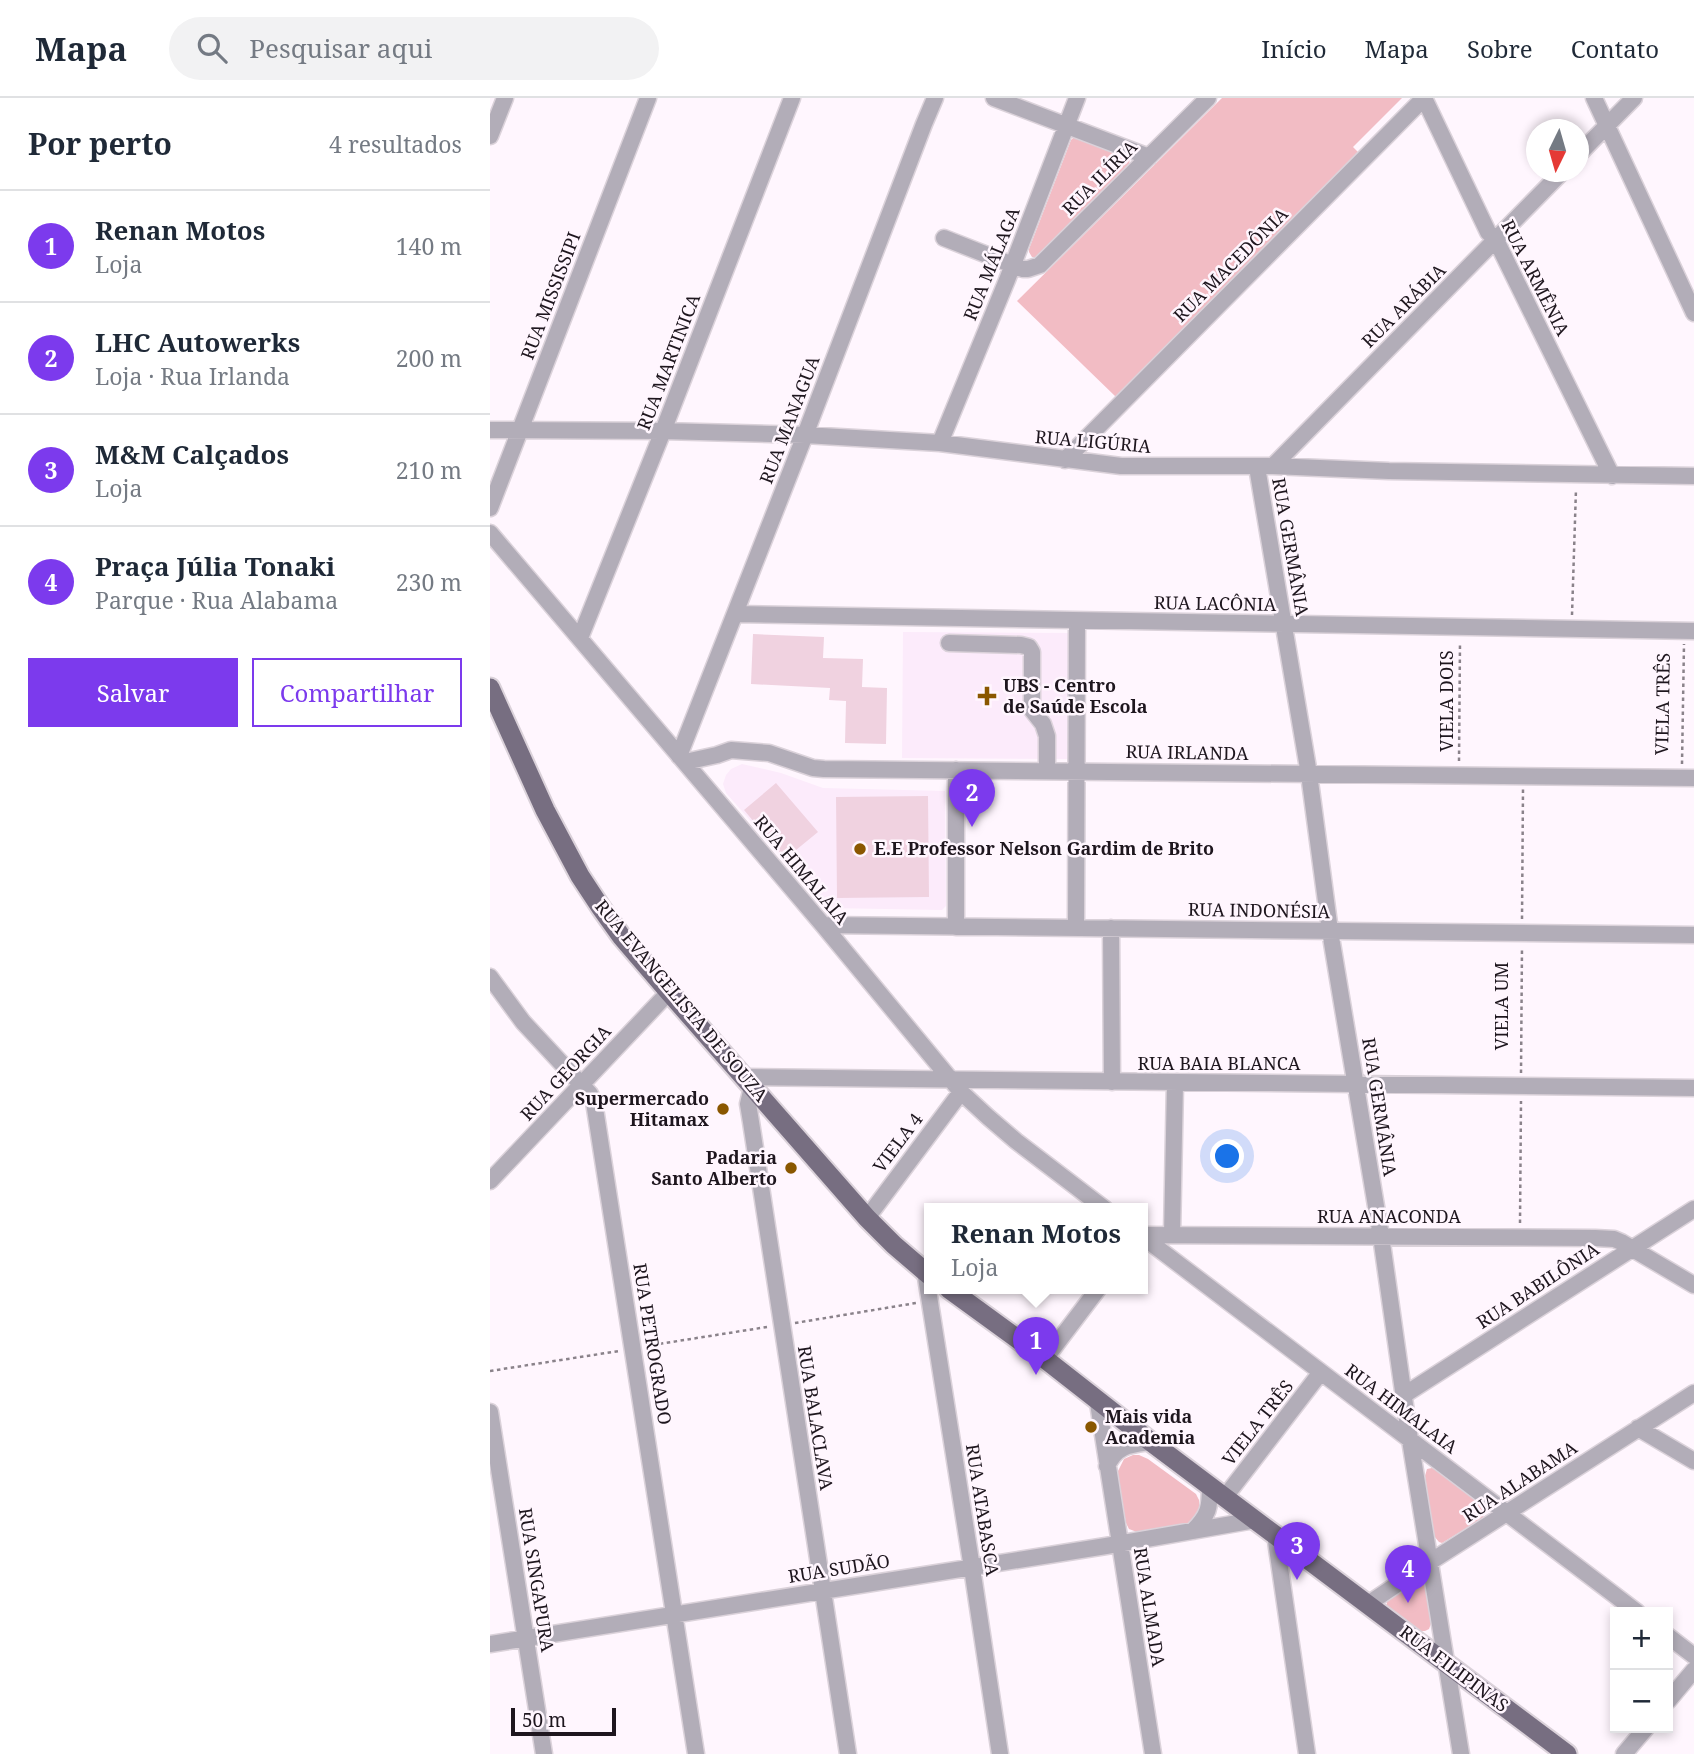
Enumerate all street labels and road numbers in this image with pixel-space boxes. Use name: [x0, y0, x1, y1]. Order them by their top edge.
street label: RUA ILÍRIA: [1056, 134, 1142, 220]
street label: RUA MACEDÔNIA: [1168, 202, 1293, 327]
street label: RUA MÁLAGA: [957, 203, 1025, 324]
street label: RUA ARMÊNIA: [1496, 215, 1576, 340]
street label: RUA MISSISSIPI: [515, 228, 585, 363]
street label: RUA ARÁBIA: [1356, 258, 1451, 353]
street label: RUA MARTINICA: [631, 290, 705, 433]
street label: RUA MANAGUA: [754, 352, 825, 487]
street label: RUA LIGÚRIA: [1034, 424, 1152, 458]
street label: RUA GERMÂNIA: [1267, 476, 1315, 618]
street label: RUA LACÔNIA: [1154, 590, 1277, 616]
street label: VIELA DOIS: [1434, 650, 1458, 752]
street label: VIELA TRÊS: [1649, 653, 1675, 755]
street label: RUA IRLANDA: [1125, 739, 1249, 765]
street label: RUA HIMALAIA: [749, 810, 855, 929]
street label: RUA EVANGELISTA DE SOUZA: [590, 894, 774, 1107]
street label: RUA INDONÉSIA: [1188, 897, 1331, 923]
street label: VIELA UM: [1489, 962, 1513, 1050]
street label: RUA GEORGIA: [515, 1019, 616, 1125]
street label: RUA GERMÂNIA: [1357, 1036, 1403, 1178]
street label: RUA BAIA BLANCA: [1138, 1051, 1301, 1075]
street label: VIELA 4: [867, 1108, 927, 1177]
street label: RUA ANACONDA: [1317, 1204, 1461, 1228]
street label: RUA BABILÔNIA: [1472, 1236, 1604, 1334]
street label: RUA PETROGRADO: [628, 1261, 678, 1426]
street label: RUA BALACLAVA: [793, 1344, 839, 1492]
street label: RUA HIMALAIA: [1340, 1358, 1463, 1459]
street label: VIELA TRÊS: [1216, 1375, 1298, 1470]
street label: RUA ALABAMA: [1458, 1435, 1582, 1527]
street label: RUA ATABASCA: [961, 1442, 1005, 1578]
street label: RUA SINGAPURA: [514, 1506, 560, 1654]
street label: RUA ALMADA: [1129, 1545, 1171, 1669]
street label: RUA SUDÃO: [786, 1548, 891, 1588]
street label: RUA FILIPINAS: [1395, 1619, 1514, 1717]

